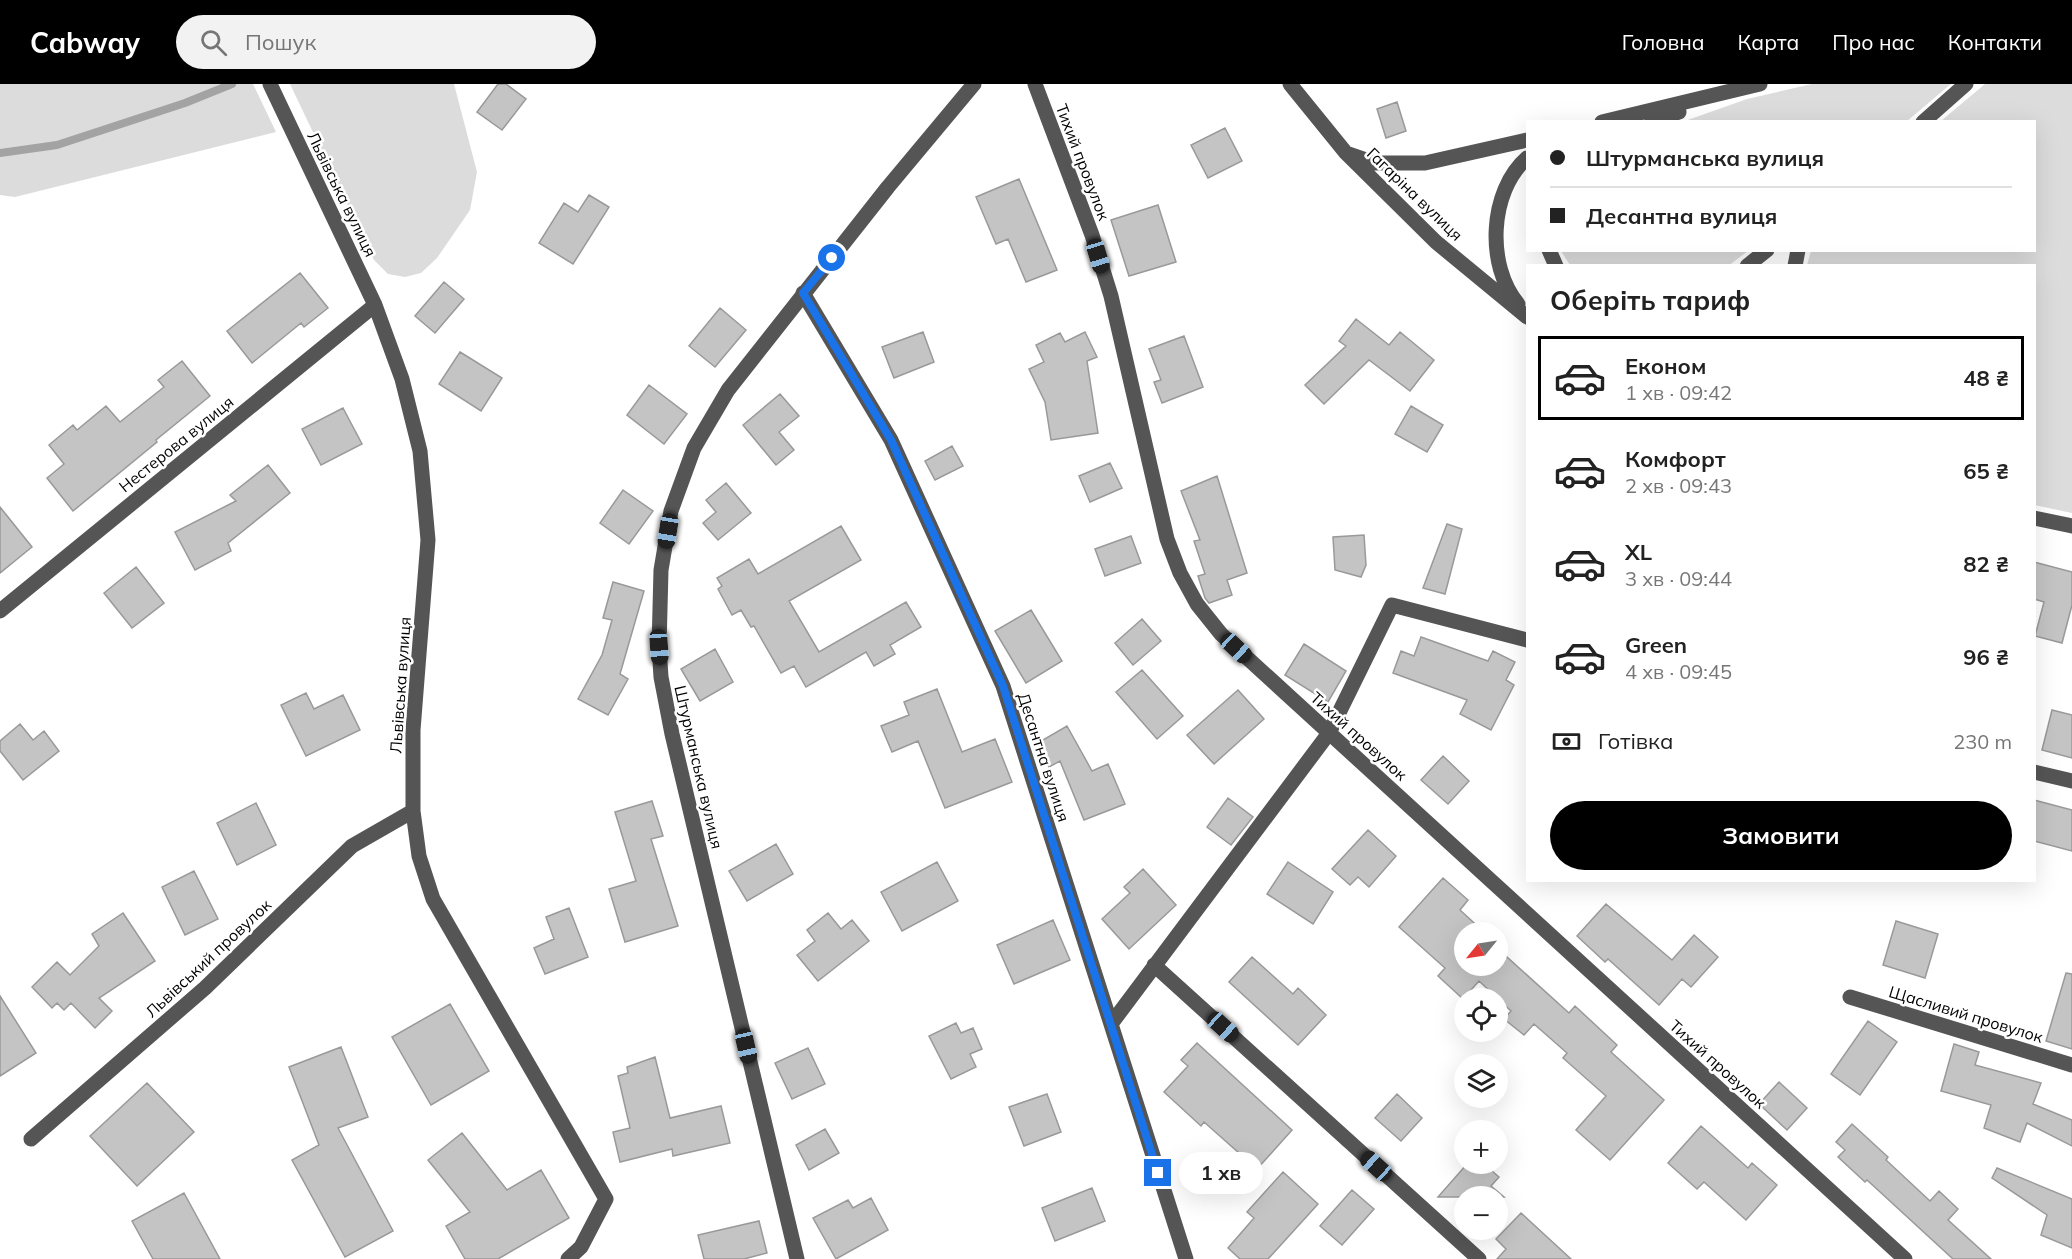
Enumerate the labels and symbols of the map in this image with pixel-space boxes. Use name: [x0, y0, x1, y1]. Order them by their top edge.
street label: Тихий провулок: [1052, 101, 1114, 223]
street label: Львівська вулиця: [303, 128, 381, 260]
street label: Гагаріна вулиця: [1363, 143, 1467, 245]
car: [1084, 236, 1112, 276]
route start: [818, 244, 845, 271]
street label: Нестерова вулиця: [115, 392, 237, 496]
car: [656, 512, 680, 550]
street label: Львівська вулиця: [385, 616, 415, 754]
car: [649, 628, 669, 666]
car: [1217, 629, 1255, 667]
street label: Штурманська вулиця: [670, 683, 728, 851]
street label: Тихий провулок: [1307, 687, 1412, 785]
street label: Десантна вулиця: [1014, 690, 1074, 824]
street label: Львівський провулок: [141, 894, 275, 1021]
north arrow: [1454, 922, 1508, 976]
street label: Щасливий провулок: [1887, 981, 2046, 1047]
car: [1204, 1008, 1242, 1046]
street label: Тихий провулок: [1666, 1015, 1771, 1113]
car: [733, 1026, 759, 1066]
car: [1357, 1147, 1395, 1185]
callout: 1 хв: [1179, 1152, 1263, 1194]
route end: [1144, 1159, 1171, 1186]

